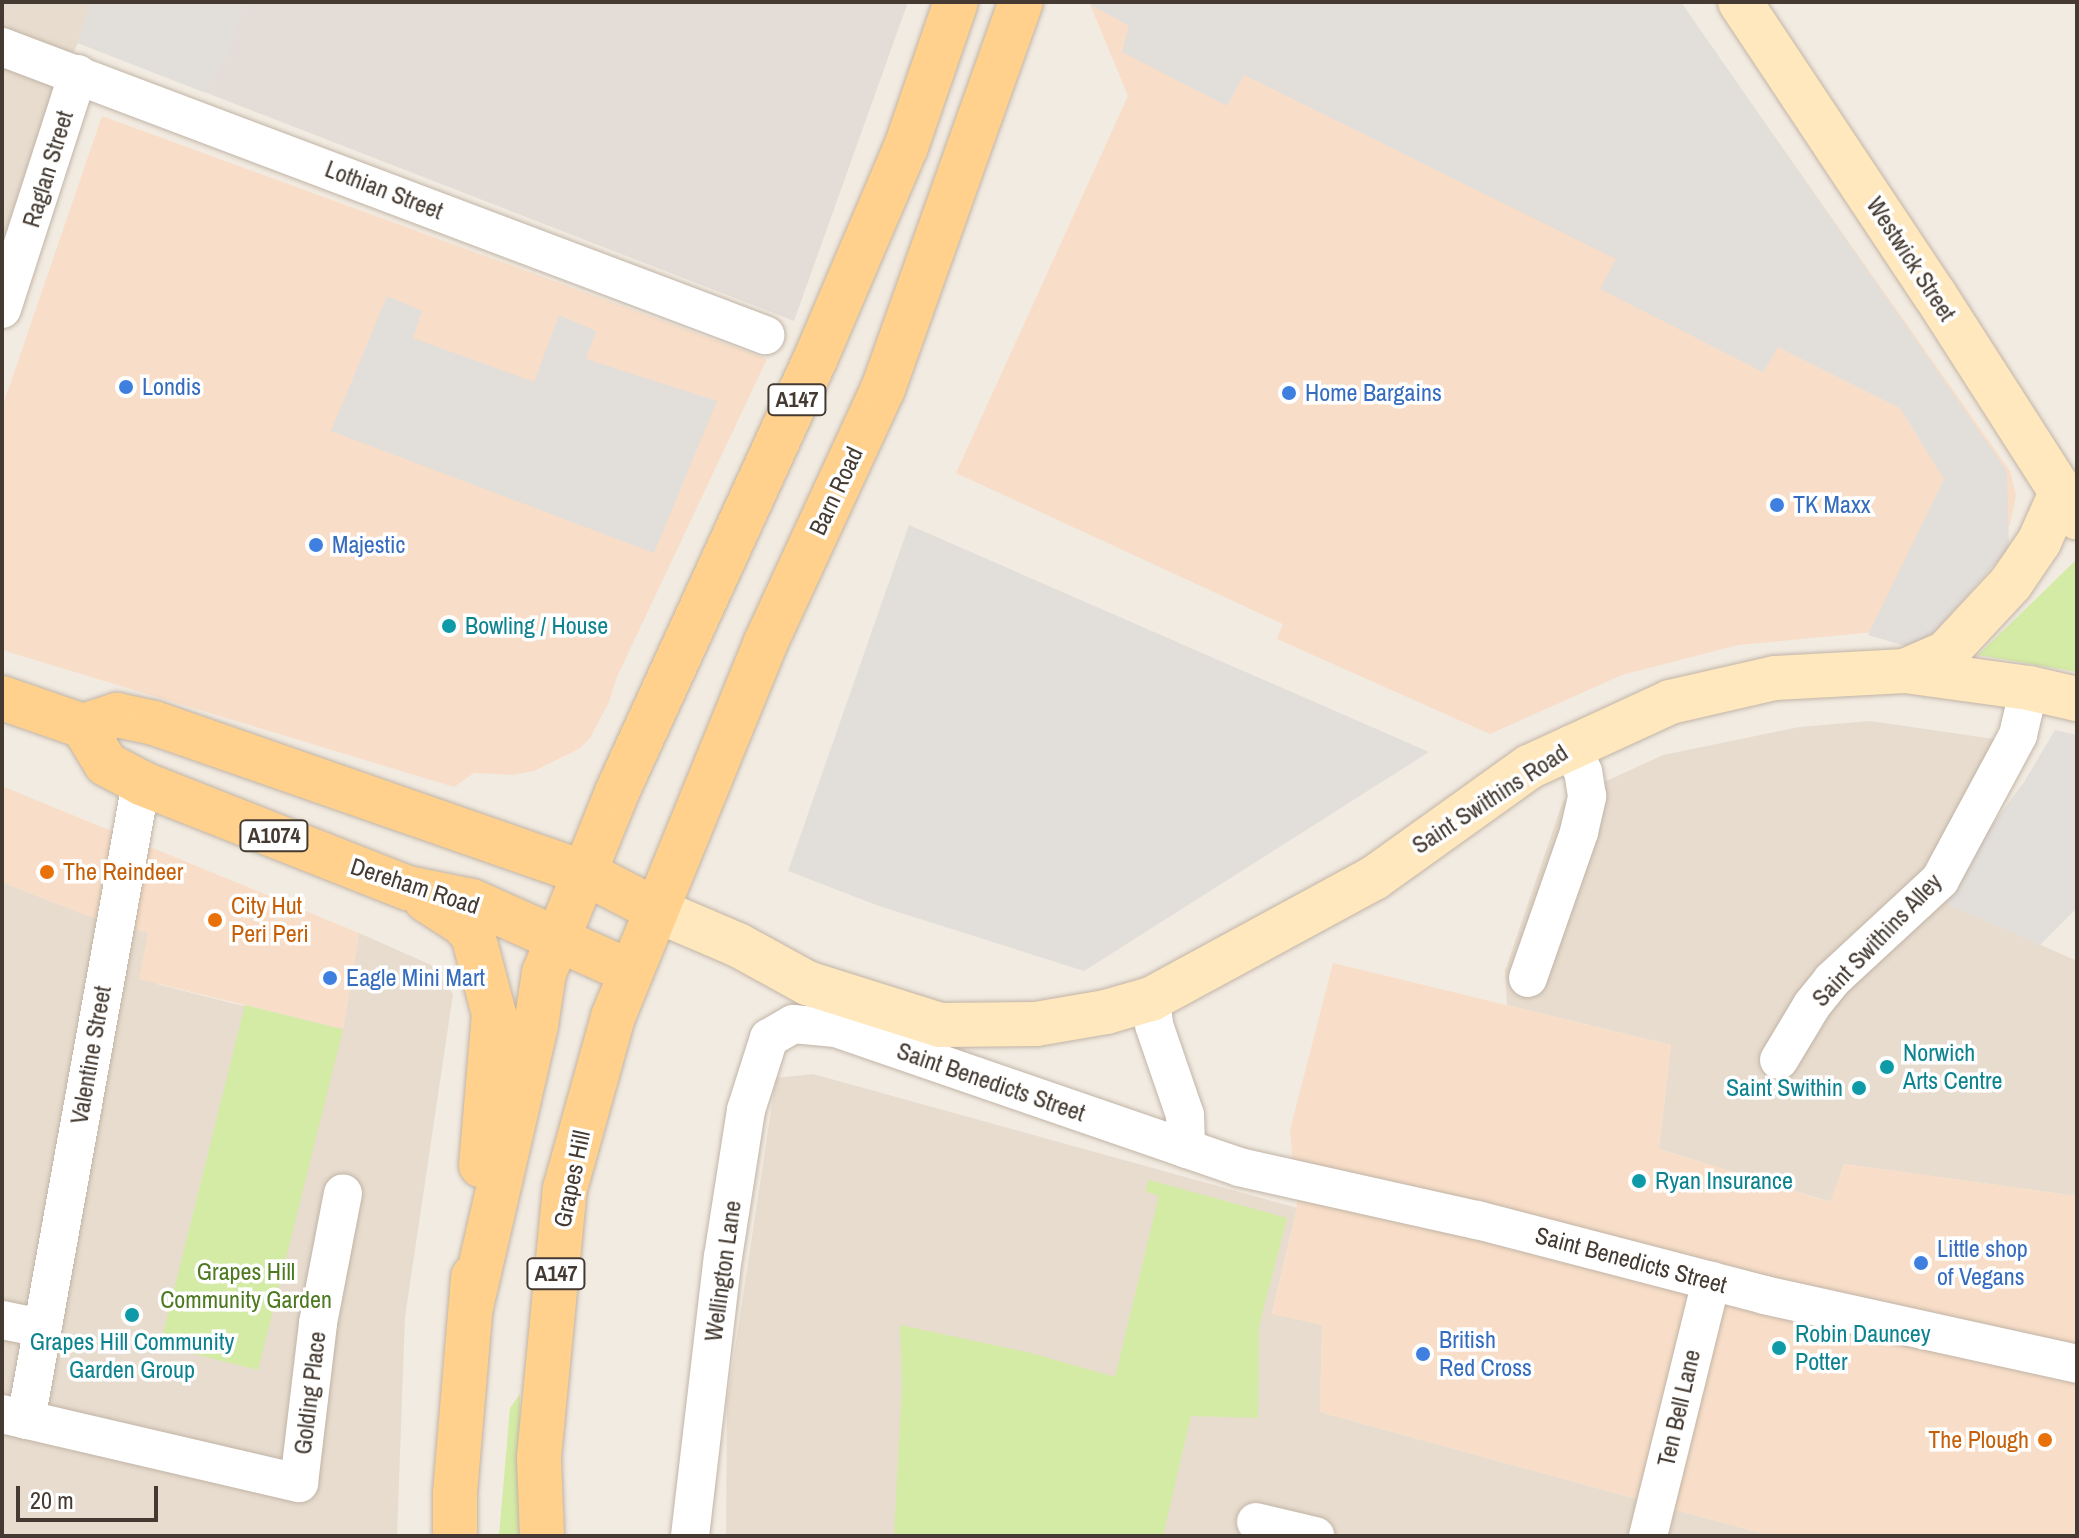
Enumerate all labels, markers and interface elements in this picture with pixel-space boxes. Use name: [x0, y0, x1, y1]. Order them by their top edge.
street label: Raglan Street: [17, 107, 79, 231]
street label: Lothian Street: [321, 154, 447, 226]
street label: Westwick Street: [1860, 192, 1962, 326]
place label: Londis: [142, 373, 201, 401]
marker: Londis: [117, 378, 135, 396]
place label: Home Bargains: [1305, 379, 1442, 407]
road number: A147: [767, 382, 827, 418]
marker: Home Bargains: [1280, 384, 1298, 402]
street label: Barn Road: [803, 442, 869, 540]
place label: TK Maxx: [1793, 491, 1871, 519]
marker: TK Maxx: [1768, 496, 1786, 514]
place label: Majestic: [332, 531, 405, 559]
marker: Majestic: [307, 536, 325, 554]
place label: Bowling / House: [465, 612, 608, 640]
marker: Bowling / House: [440, 617, 458, 635]
street label: Saint Swithins Road: [1407, 738, 1573, 860]
road number: A1074: [238, 818, 310, 854]
street label: Dereham Road: [347, 852, 483, 920]
place label: The Reindeer: [63, 858, 183, 886]
marker: The Reindeer: [38, 863, 56, 881]
street label: Saint Swithins Alley: [1806, 867, 1948, 1013]
place label: City Hut Peri Peri: [231, 892, 309, 948]
marker: City Hut Peri Peri: [206, 911, 224, 929]
place label: Eagle Mini Mart: [346, 964, 485, 992]
marker: Eagle Mini Mart: [321, 969, 339, 987]
street label: Valentine Street: [65, 984, 117, 1126]
street label: Saint Benedicts Street: [893, 1036, 1089, 1128]
place label: Norwich Arts Centre: [1903, 1039, 2003, 1095]
marker: Norwich Arts Centre: [1878, 1058, 1896, 1076]
place label: Saint Swithin: [1726, 1074, 1843, 1102]
marker: Saint Swithin: [1850, 1079, 1868, 1097]
street label: Grapes Hill: [548, 1128, 596, 1230]
place label: Ryan Insurance: [1655, 1167, 1793, 1195]
marker: Ryan Insurance: [1630, 1172, 1648, 1190]
street label: Wellington Lane: [699, 1199, 747, 1343]
street label: Saint Benedicts Street: [1532, 1221, 1730, 1299]
place label: Little shop of Vegans: [1937, 1235, 2028, 1291]
marker: Little shop of Vegans: [1912, 1254, 1930, 1272]
road number: A147: [526, 1256, 586, 1292]
park label: Grapes Hill Community Garden: [160, 1258, 332, 1314]
marker: Grapes Hill Community Garden Group: [123, 1306, 141, 1324]
place label: Robin Dauncey Potter: [1795, 1320, 1931, 1376]
place label: British Red Cross: [1439, 1326, 1532, 1382]
place label: Grapes Hill Community Garden Group: [30, 1328, 234, 1384]
street label: Golding Place: [288, 1330, 332, 1456]
marker: Robin Dauncey Potter: [1770, 1339, 1788, 1357]
marker: British Red Cross: [1414, 1345, 1432, 1363]
street label: Ten Bell Lane: [1652, 1347, 1706, 1469]
place label: The Plough: [1928, 1426, 2029, 1454]
marker: The Plough: [2036, 1431, 2054, 1449]
scale bar: [20, 1470, 162, 1520]
text: 20 m: [30, 1484, 74, 1516]

